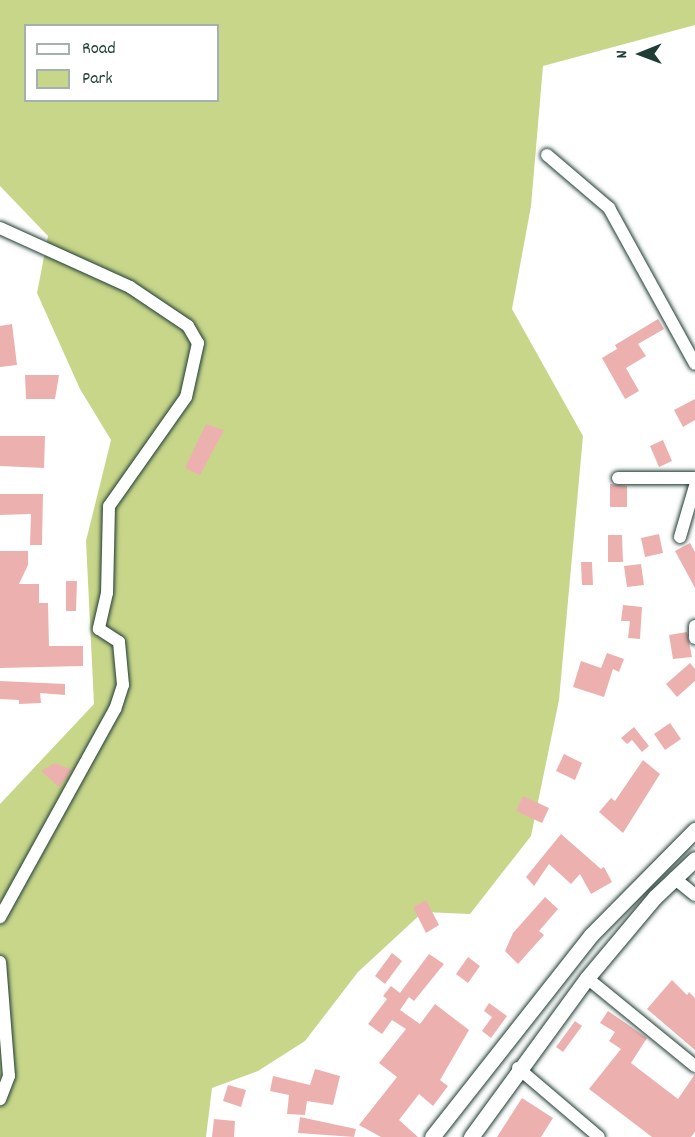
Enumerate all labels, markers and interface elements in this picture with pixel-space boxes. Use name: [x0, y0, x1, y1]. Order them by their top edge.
legend: [24, 24, 219, 102]
north arrow: [611, 24, 671, 84]
text: Road: [82, 37, 116, 62]
text: N: [611, 50, 634, 58]
text: Park: [82, 67, 113, 92]

